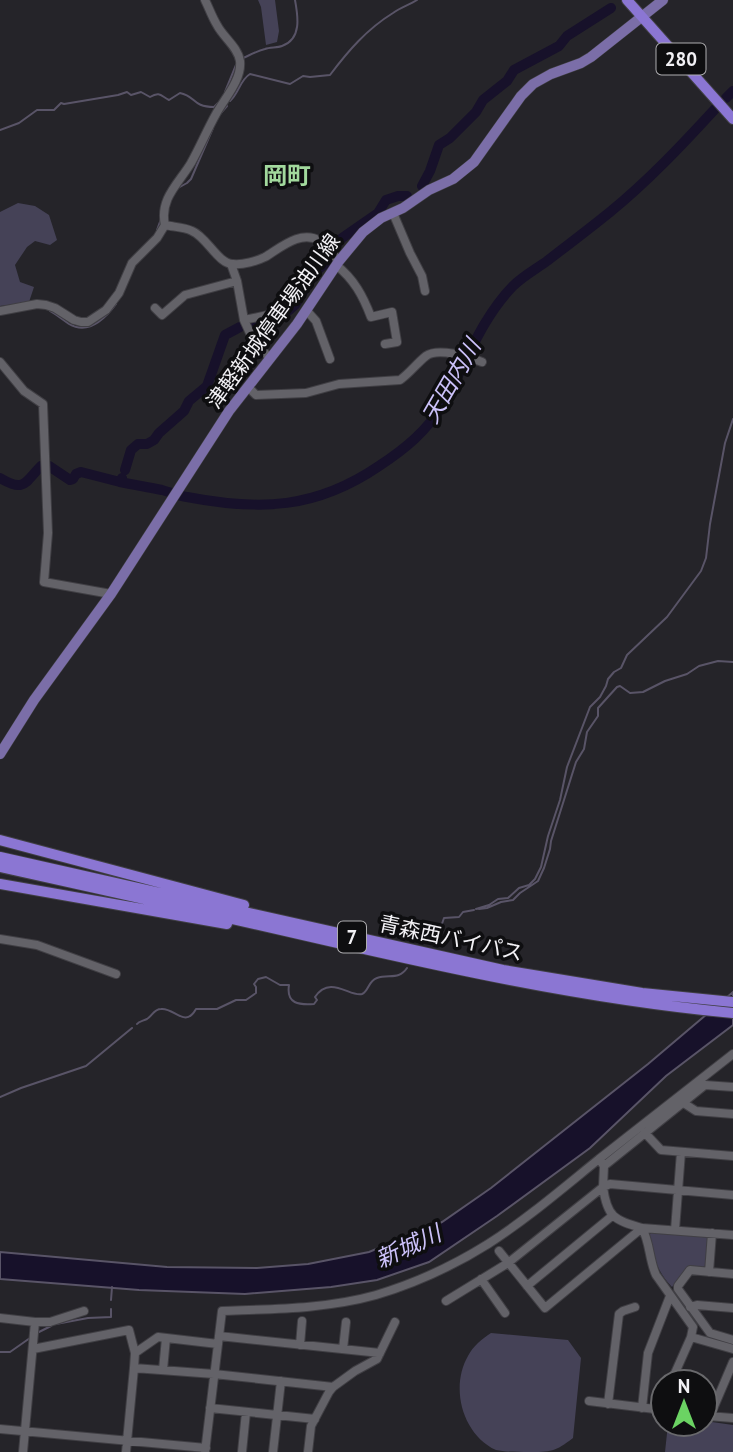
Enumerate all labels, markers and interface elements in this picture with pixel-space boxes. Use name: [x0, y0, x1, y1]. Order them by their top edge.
road number: 280: [656, 44, 706, 74]
district label: 岡町: [263, 160, 311, 191]
street label: 津軽新城停車場油川線: [200, 228, 346, 414]
water label: 天田内川: [415, 331, 488, 428]
street label: 青森西バイパス: [376, 910, 526, 966]
road number: 7: [338, 922, 366, 953]
water label: 新城川: [371, 1217, 448, 1274]
north arrow: [649, 1368, 719, 1438]
text: N: [678, 1374, 690, 1398]

